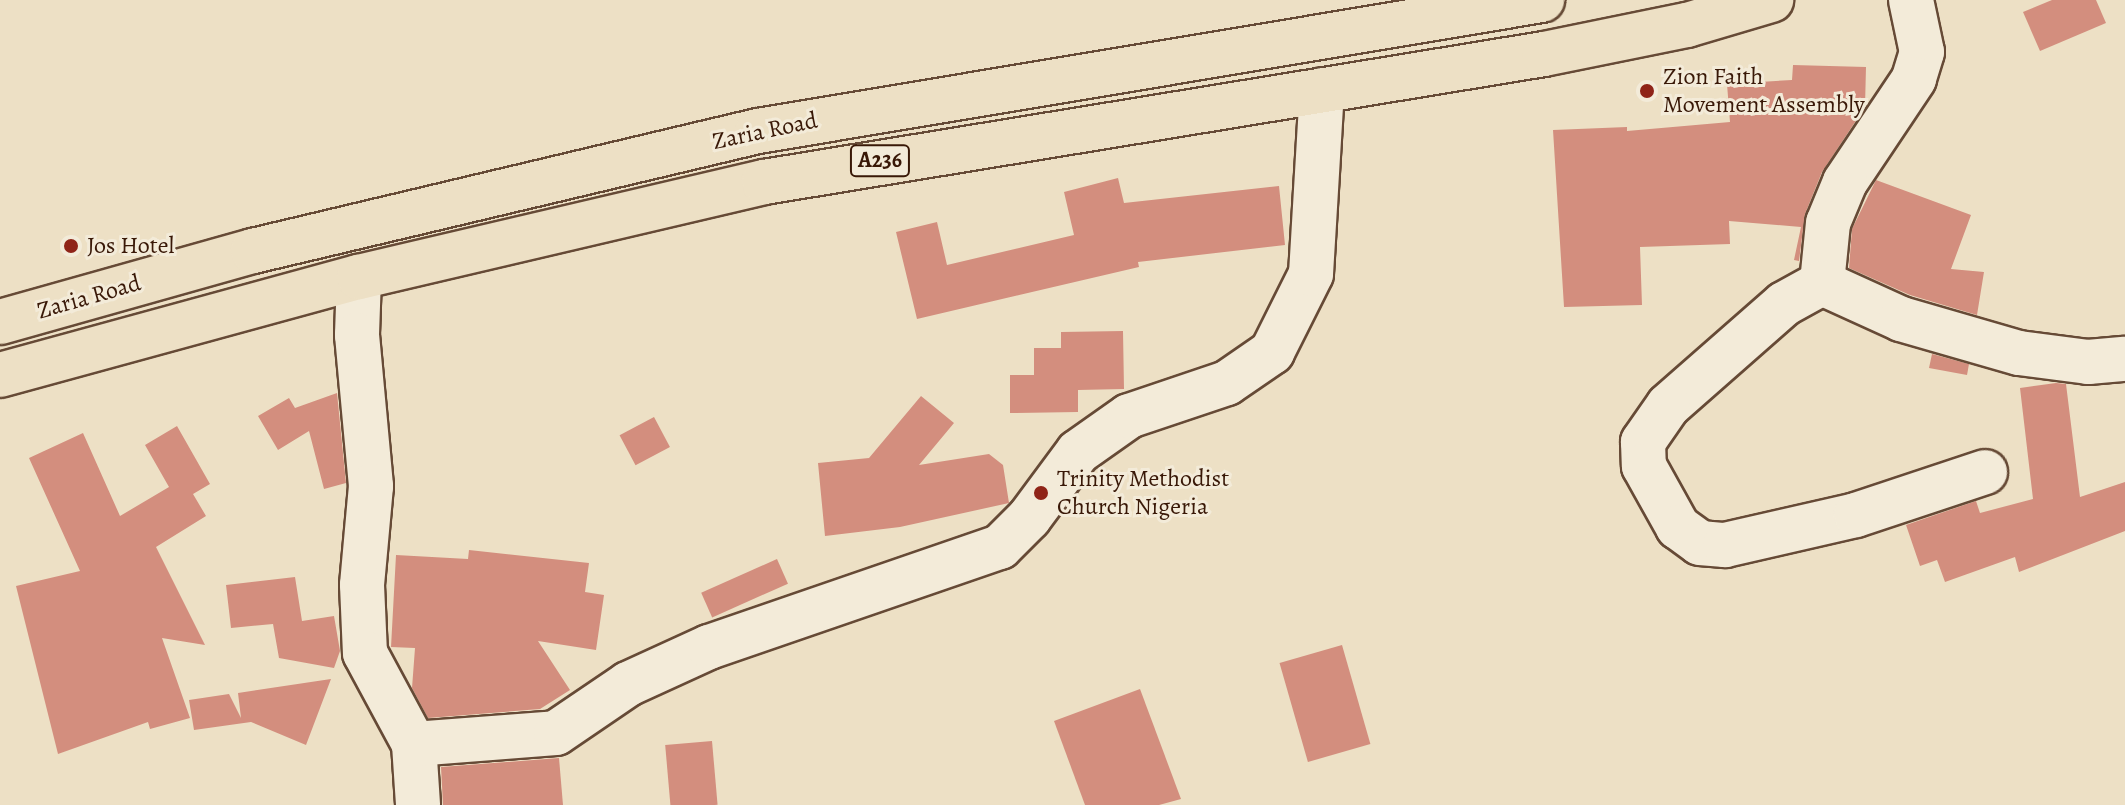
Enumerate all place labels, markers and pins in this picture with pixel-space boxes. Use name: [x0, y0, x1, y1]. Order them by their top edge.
place label: Zion Faith Movement Assembly: [1663, 63, 1865, 119]
marker: Zion Faith Movement Assembly: [1638, 82, 1656, 100]
place label: Jos Hotel: [87, 232, 174, 260]
marker: Jos Hotel: [62, 237, 80, 255]
place label: Trinity Methodist Church Nigeria: [1057, 465, 1229, 521]
marker: Trinity Methodist Church Nigeria: [1032, 484, 1050, 502]

